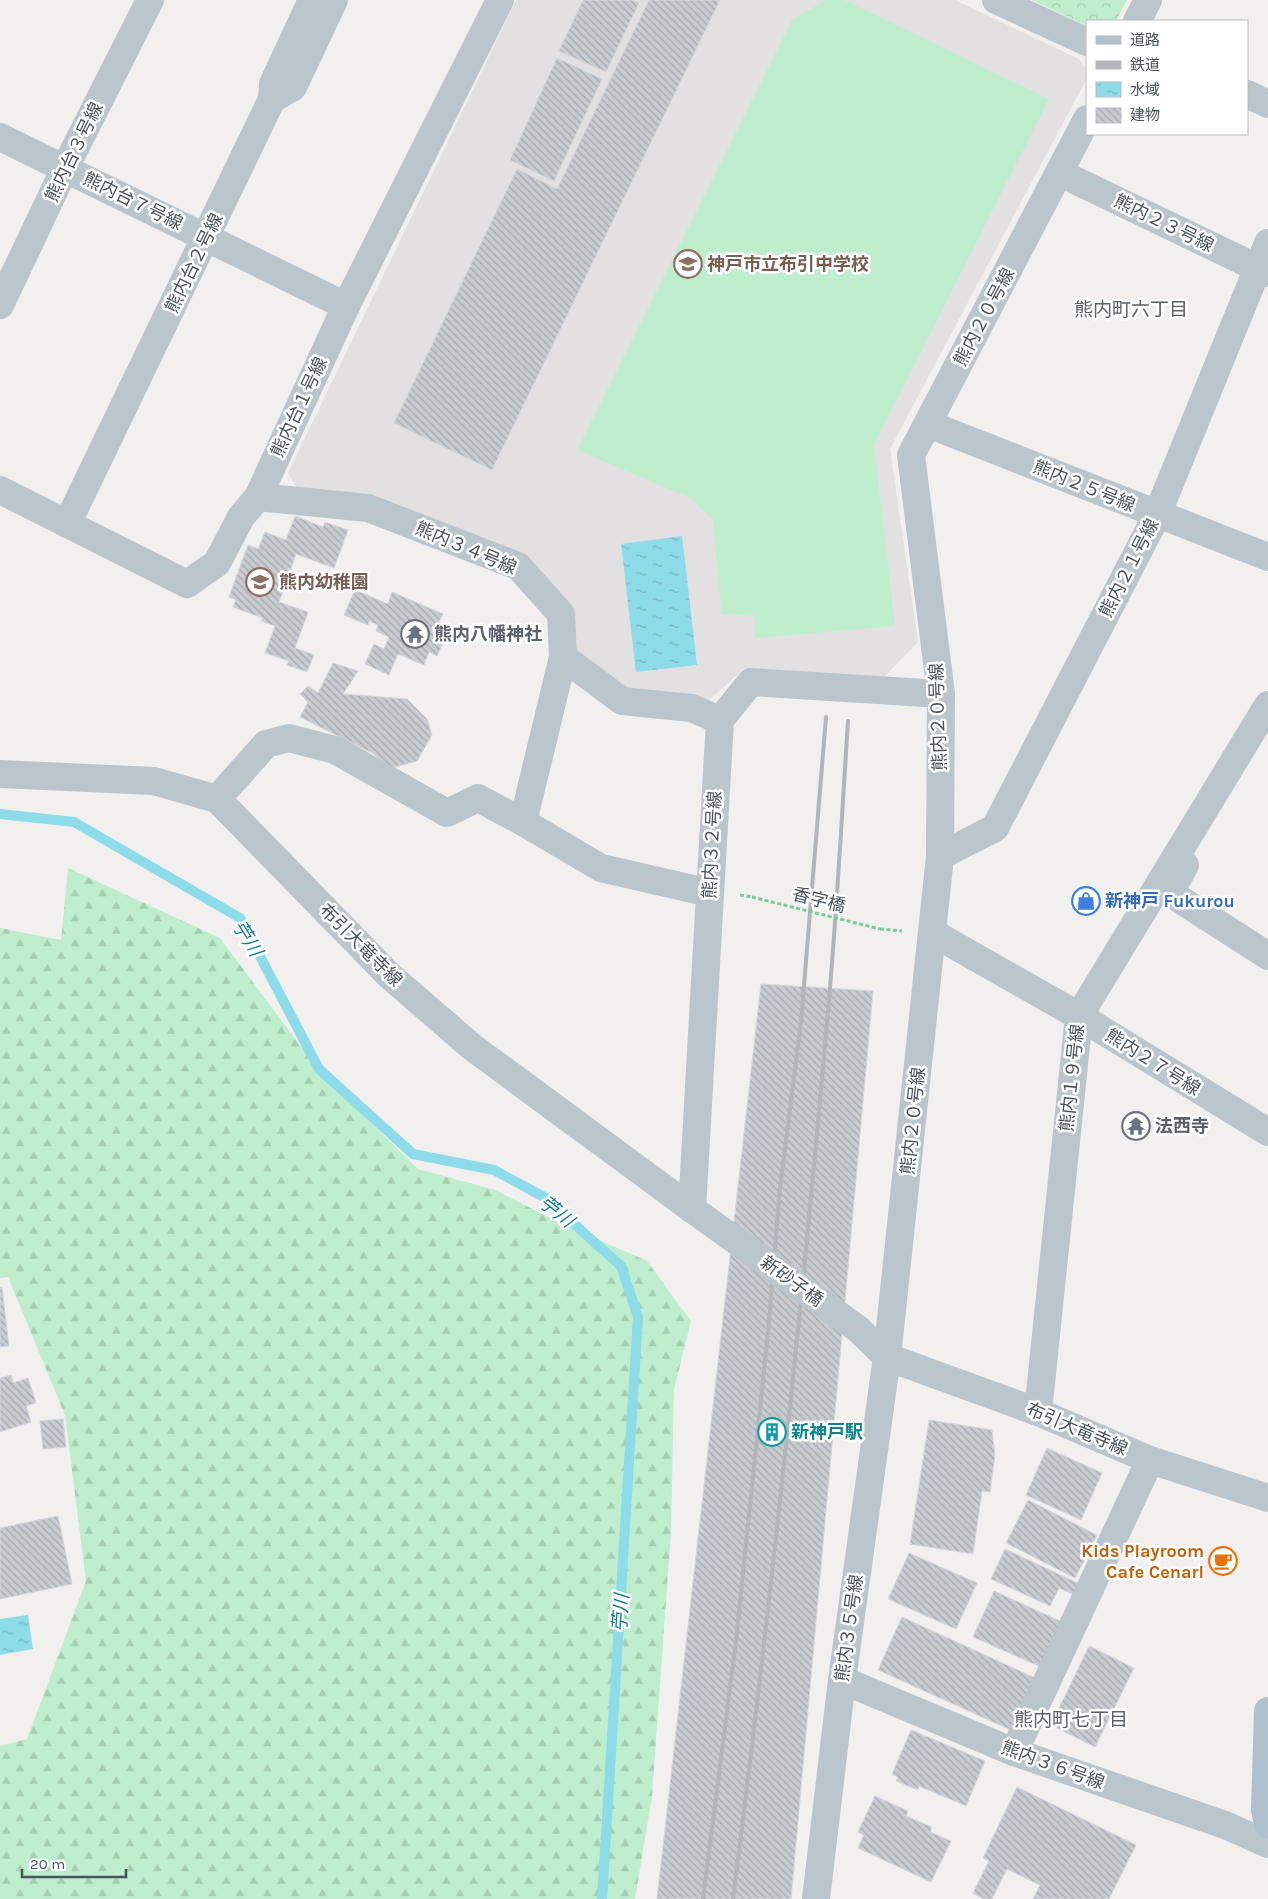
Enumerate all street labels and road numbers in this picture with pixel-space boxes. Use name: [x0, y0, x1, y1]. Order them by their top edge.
street label: 熊内台３号線: [40, 99, 108, 205]
street label: 熊内台７号線: [80, 167, 186, 235]
street label: 熊内２３号線: [1111, 189, 1217, 257]
street label: 熊内台２号線: [160, 210, 228, 316]
street label: 熊内２０号線: [949, 264, 1019, 370]
street label: 熊内台１号線: [266, 353, 332, 461]
street label: 熊内２５号線: [1030, 456, 1138, 516]
street label: 熊内２１号線: [1095, 515, 1163, 621]
street label: 熊内３４号線: [412, 517, 520, 579]
street label: 熊内２０号線: [925, 663, 951, 771]
street label: 熊内３２号線: [698, 790, 726, 900]
street label: 香字橋: [790, 883, 848, 917]
street label: 布引大竜寺線: [315, 899, 407, 991]
street label: 熊内１９号線: [1055, 1023, 1089, 1133]
street label: 熊内２７号線: [1101, 1024, 1205, 1100]
street label: 熊内２０号線: [896, 1066, 930, 1176]
street label: 新砂子橋: [756, 1251, 828, 1311]
street label: 布引大竜寺線: [1023, 1398, 1131, 1460]
street label: 熊内３５号線: [831, 1573, 867, 1683]
street label: 熊内３６号線: [998, 1736, 1108, 1794]

